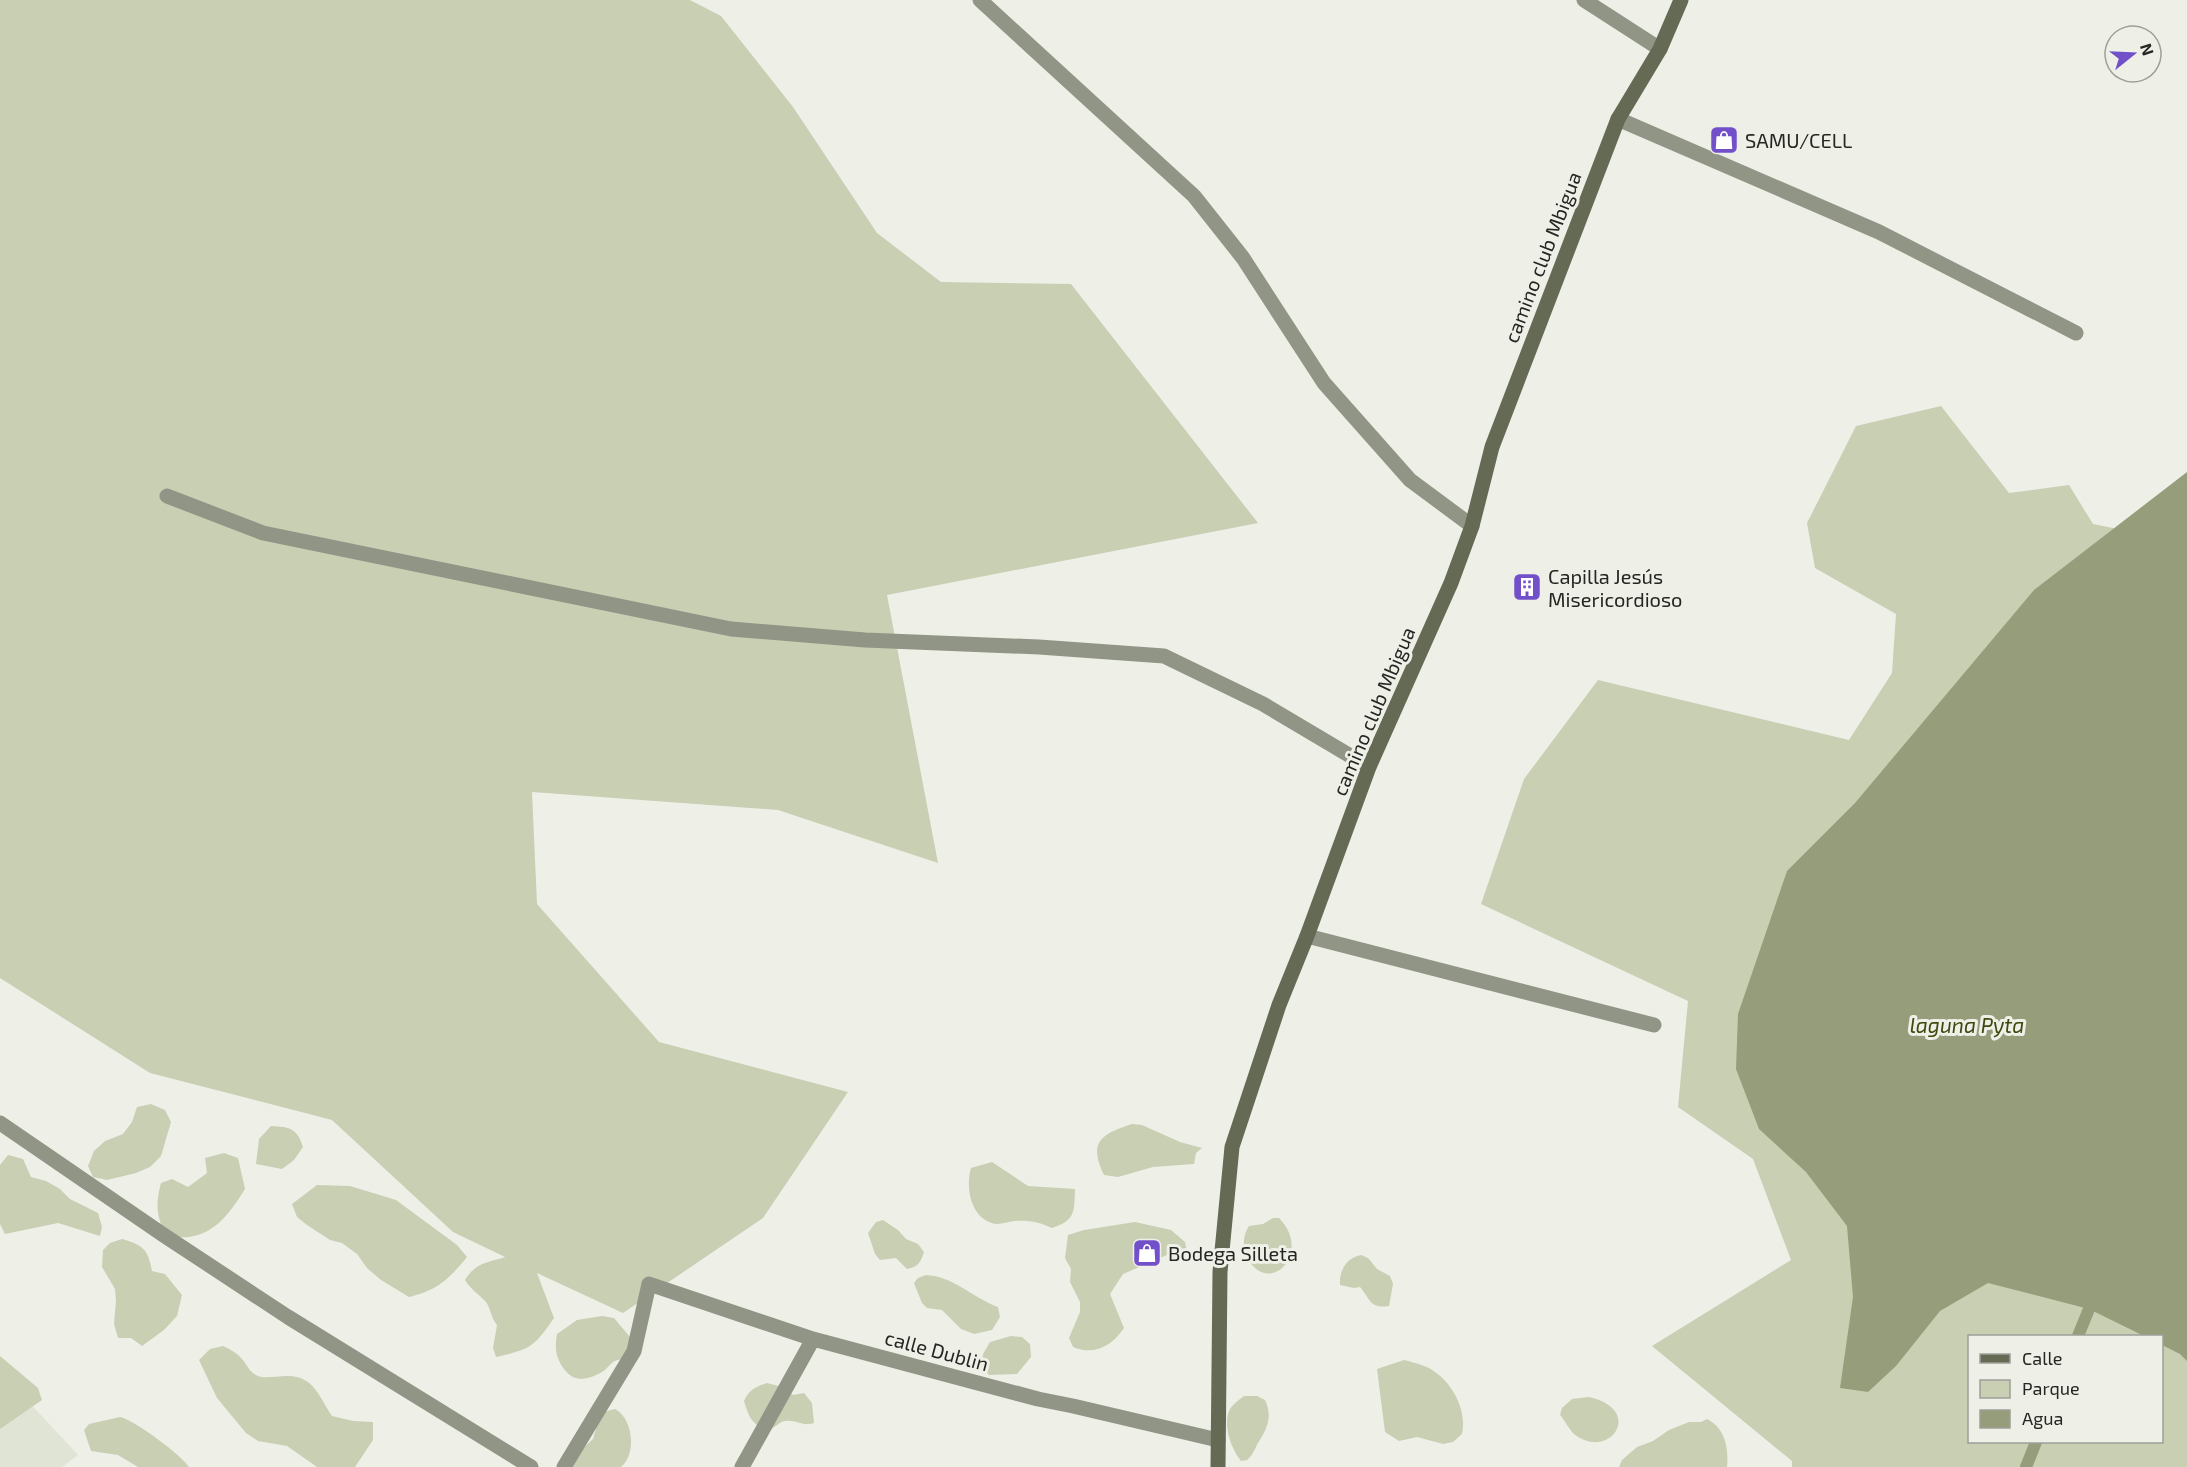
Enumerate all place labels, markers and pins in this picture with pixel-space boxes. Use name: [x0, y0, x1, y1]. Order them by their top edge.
shop icon: SAMU/CELL: [1708, 124, 1740, 156]
place label: SAMU/CELL: [1745, 128, 1852, 152]
place label: Capilla Jesús Misericordioso: [1548, 564, 1682, 611]
building icon: Capilla Jesús Misericordioso: [1511, 571, 1543, 603]
shop icon: Bodega Silleta: [1131, 1237, 1163, 1269]
place label: Bodega Silleta: [1168, 1241, 1298, 1265]

